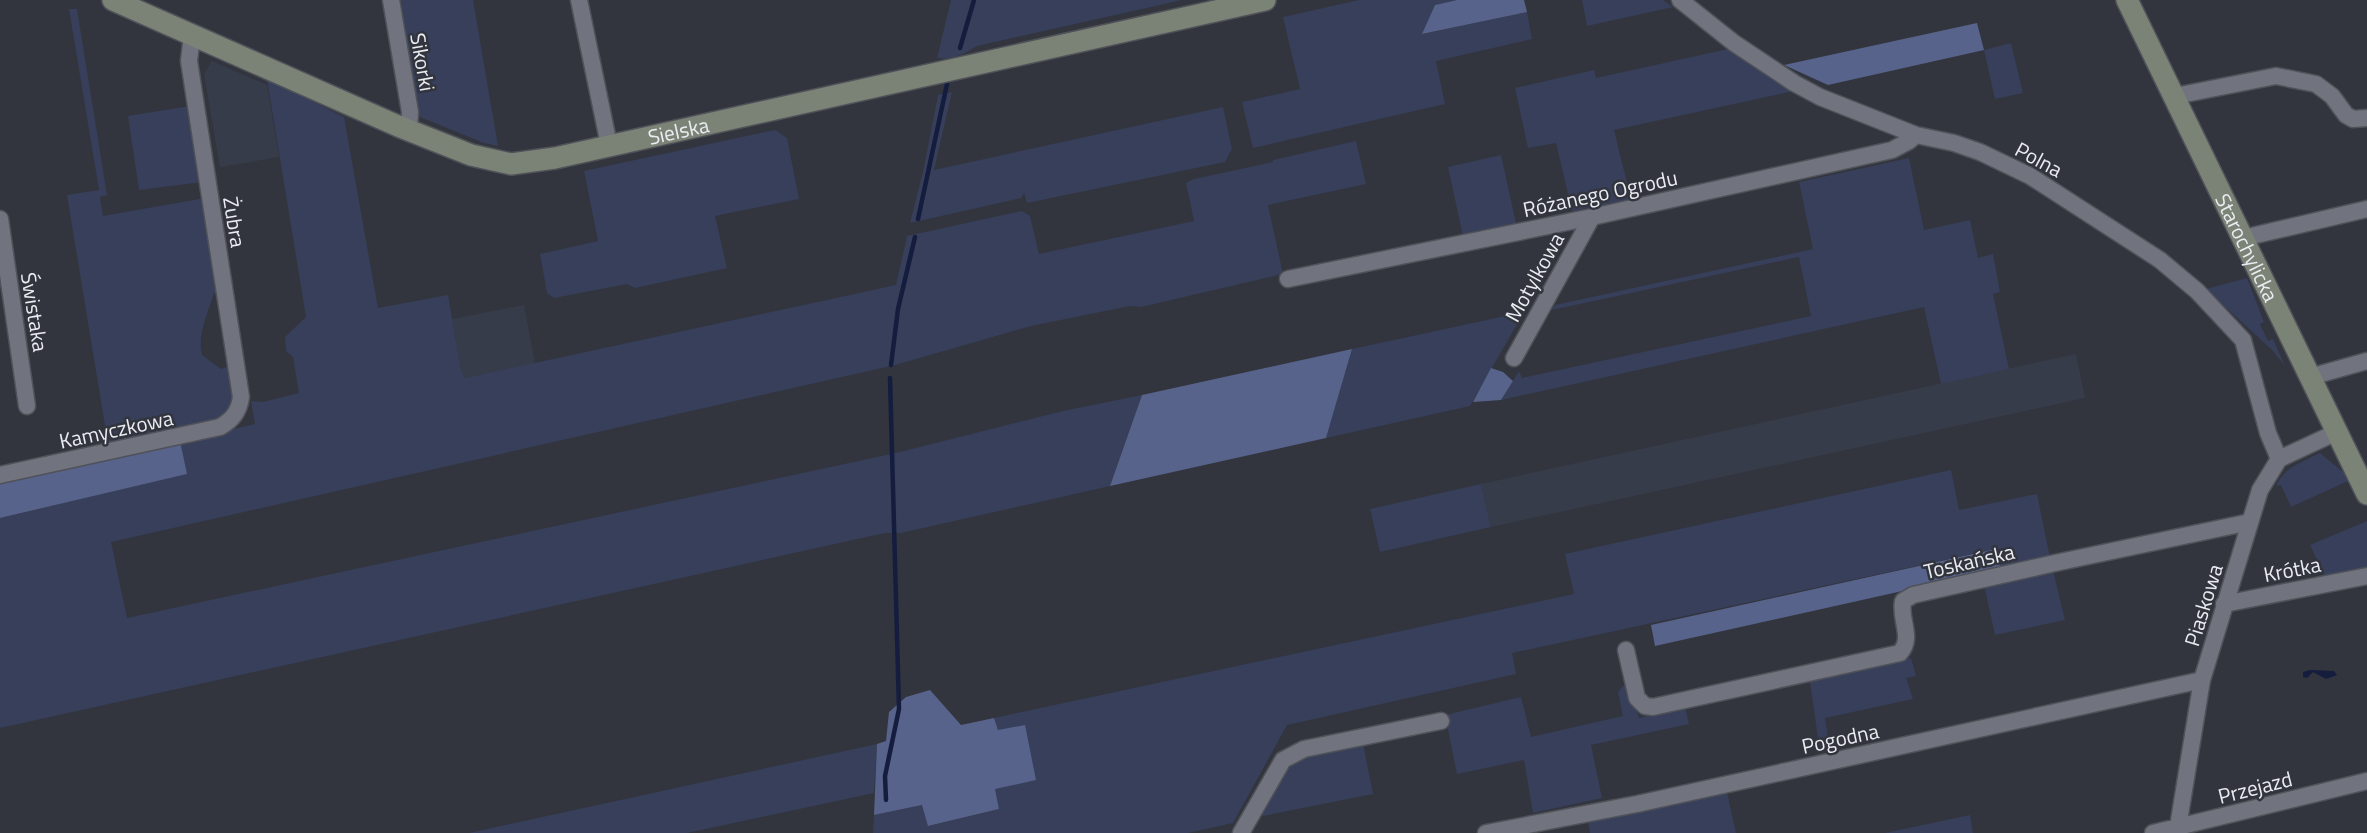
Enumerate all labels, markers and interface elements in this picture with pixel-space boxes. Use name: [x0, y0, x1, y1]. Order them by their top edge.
street label: Sikorki: [402, 30, 444, 94]
street label: Sielska: [645, 108, 712, 153]
street label: Polna: [2009, 133, 2069, 185]
street label: Różanego Ogrodu: [1520, 161, 1680, 225]
street label: Starochylicka: [2207, 188, 2287, 307]
street label: Żubra: [215, 194, 255, 250]
street label: Motylkowa: [1496, 226, 1572, 328]
street label: Świstaka: [13, 270, 57, 354]
street label: Kamyczkowa: [56, 401, 176, 457]
street label: Toskańska: [1921, 535, 2018, 587]
street label: Krótka: [2261, 548, 2324, 590]
street label: Piaskowa: [2175, 559, 2231, 650]
street label: Pogodna: [1798, 714, 1882, 762]
street label: Przejazd: [2214, 762, 2296, 812]

